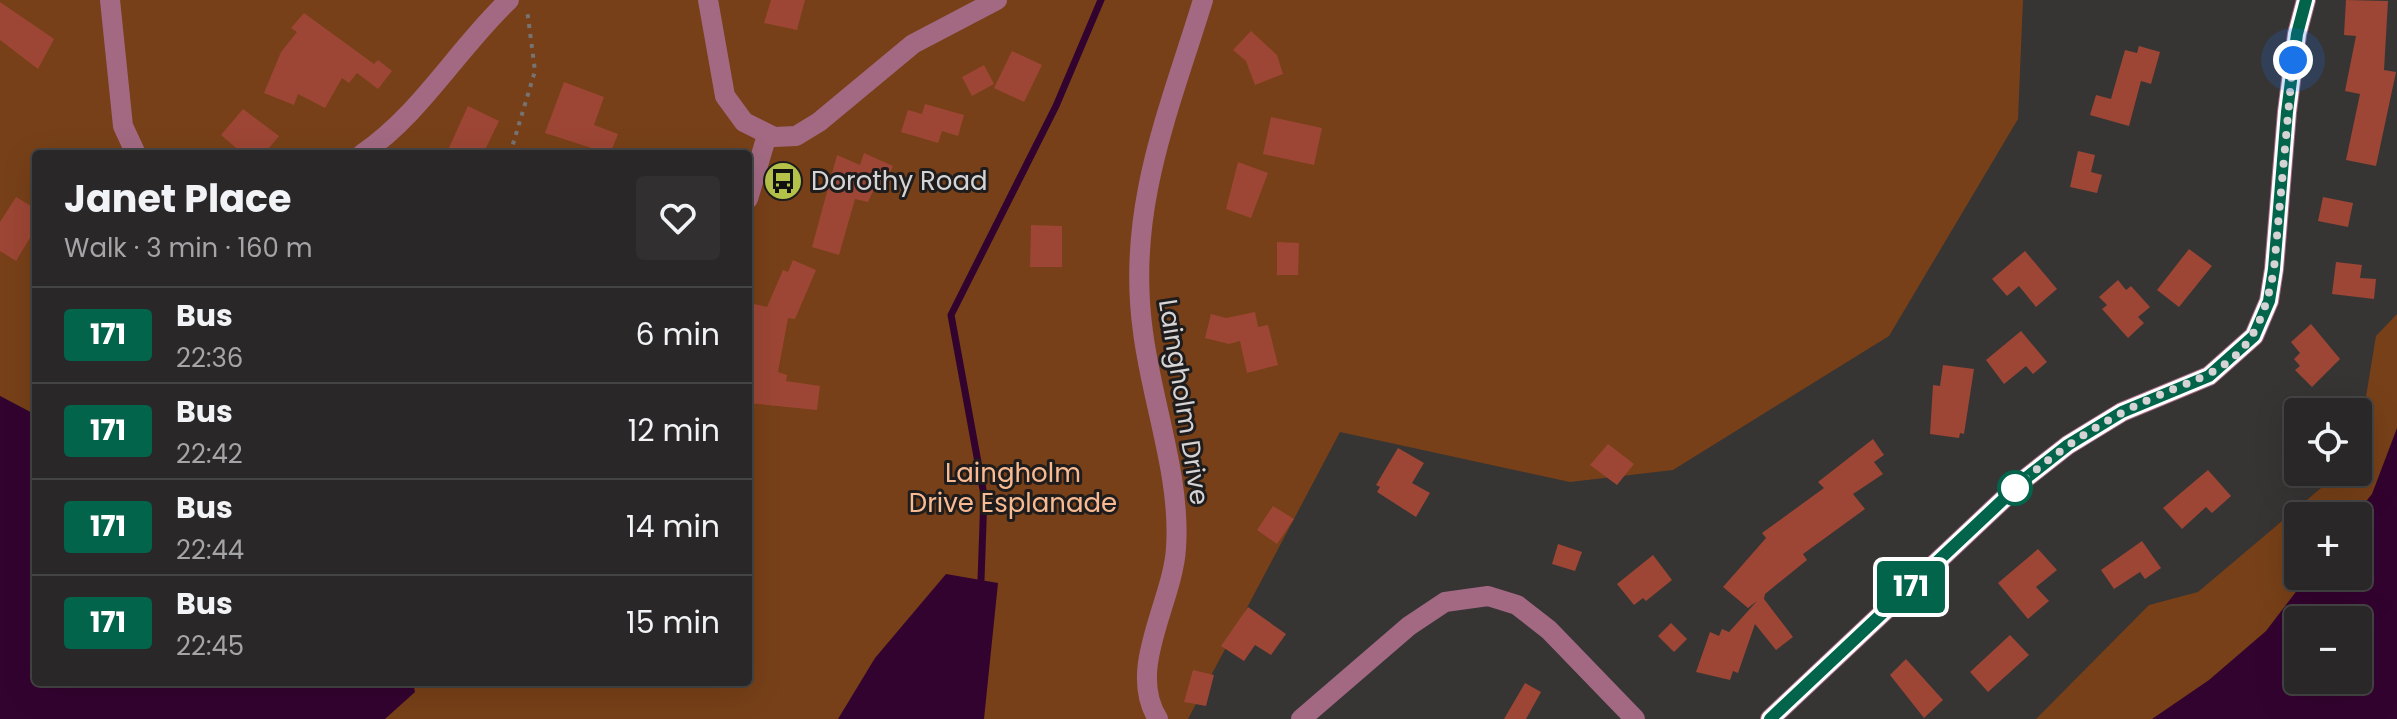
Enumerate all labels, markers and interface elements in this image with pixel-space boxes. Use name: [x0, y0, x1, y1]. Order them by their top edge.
your location: [2273, 40, 2313, 80]
bus stop icon: Dorothy Road: [762, 160, 804, 202]
place label: Dorothy Road: [811, 163, 988, 199]
text: Janet Place: [64, 172, 291, 225]
button: heart: [636, 176, 720, 260]
text: Walk · 3 min · 160 m: [64, 230, 312, 266]
text: Bus: [176, 294, 233, 337]
street label: Laingholm Drive: [1150, 296, 1218, 508]
text: 6 min: [635, 313, 720, 356]
text: 171: [90, 315, 126, 354]
text: 22:36: [176, 340, 243, 376]
text: Bus: [176, 390, 233, 433]
map controls: [2284, 398, 2372, 694]
button: locate: [2284, 398, 2372, 486]
text: 12 min: [628, 409, 720, 452]
text: 171: [90, 411, 126, 450]
text: 22:42: [176, 436, 243, 472]
park label: Laingholm Drive Esplanade: [909, 455, 1117, 521]
unlabelled marker: [1998, 471, 2032, 505]
text: Bus: [176, 486, 233, 529]
button: +: [2284, 502, 2372, 590]
text: 14 min: [626, 505, 720, 548]
text: 171: [90, 507, 126, 546]
text: 22:44: [176, 532, 244, 568]
line badge: 171: [1865, 561, 1957, 613]
text: 171: [1893, 567, 1929, 606]
text: Bus: [176, 582, 233, 625]
text: 15 min: [626, 601, 720, 644]
text: 171: [90, 603, 126, 642]
button: −: [2284, 606, 2372, 694]
text: 22:45: [176, 628, 244, 664]

